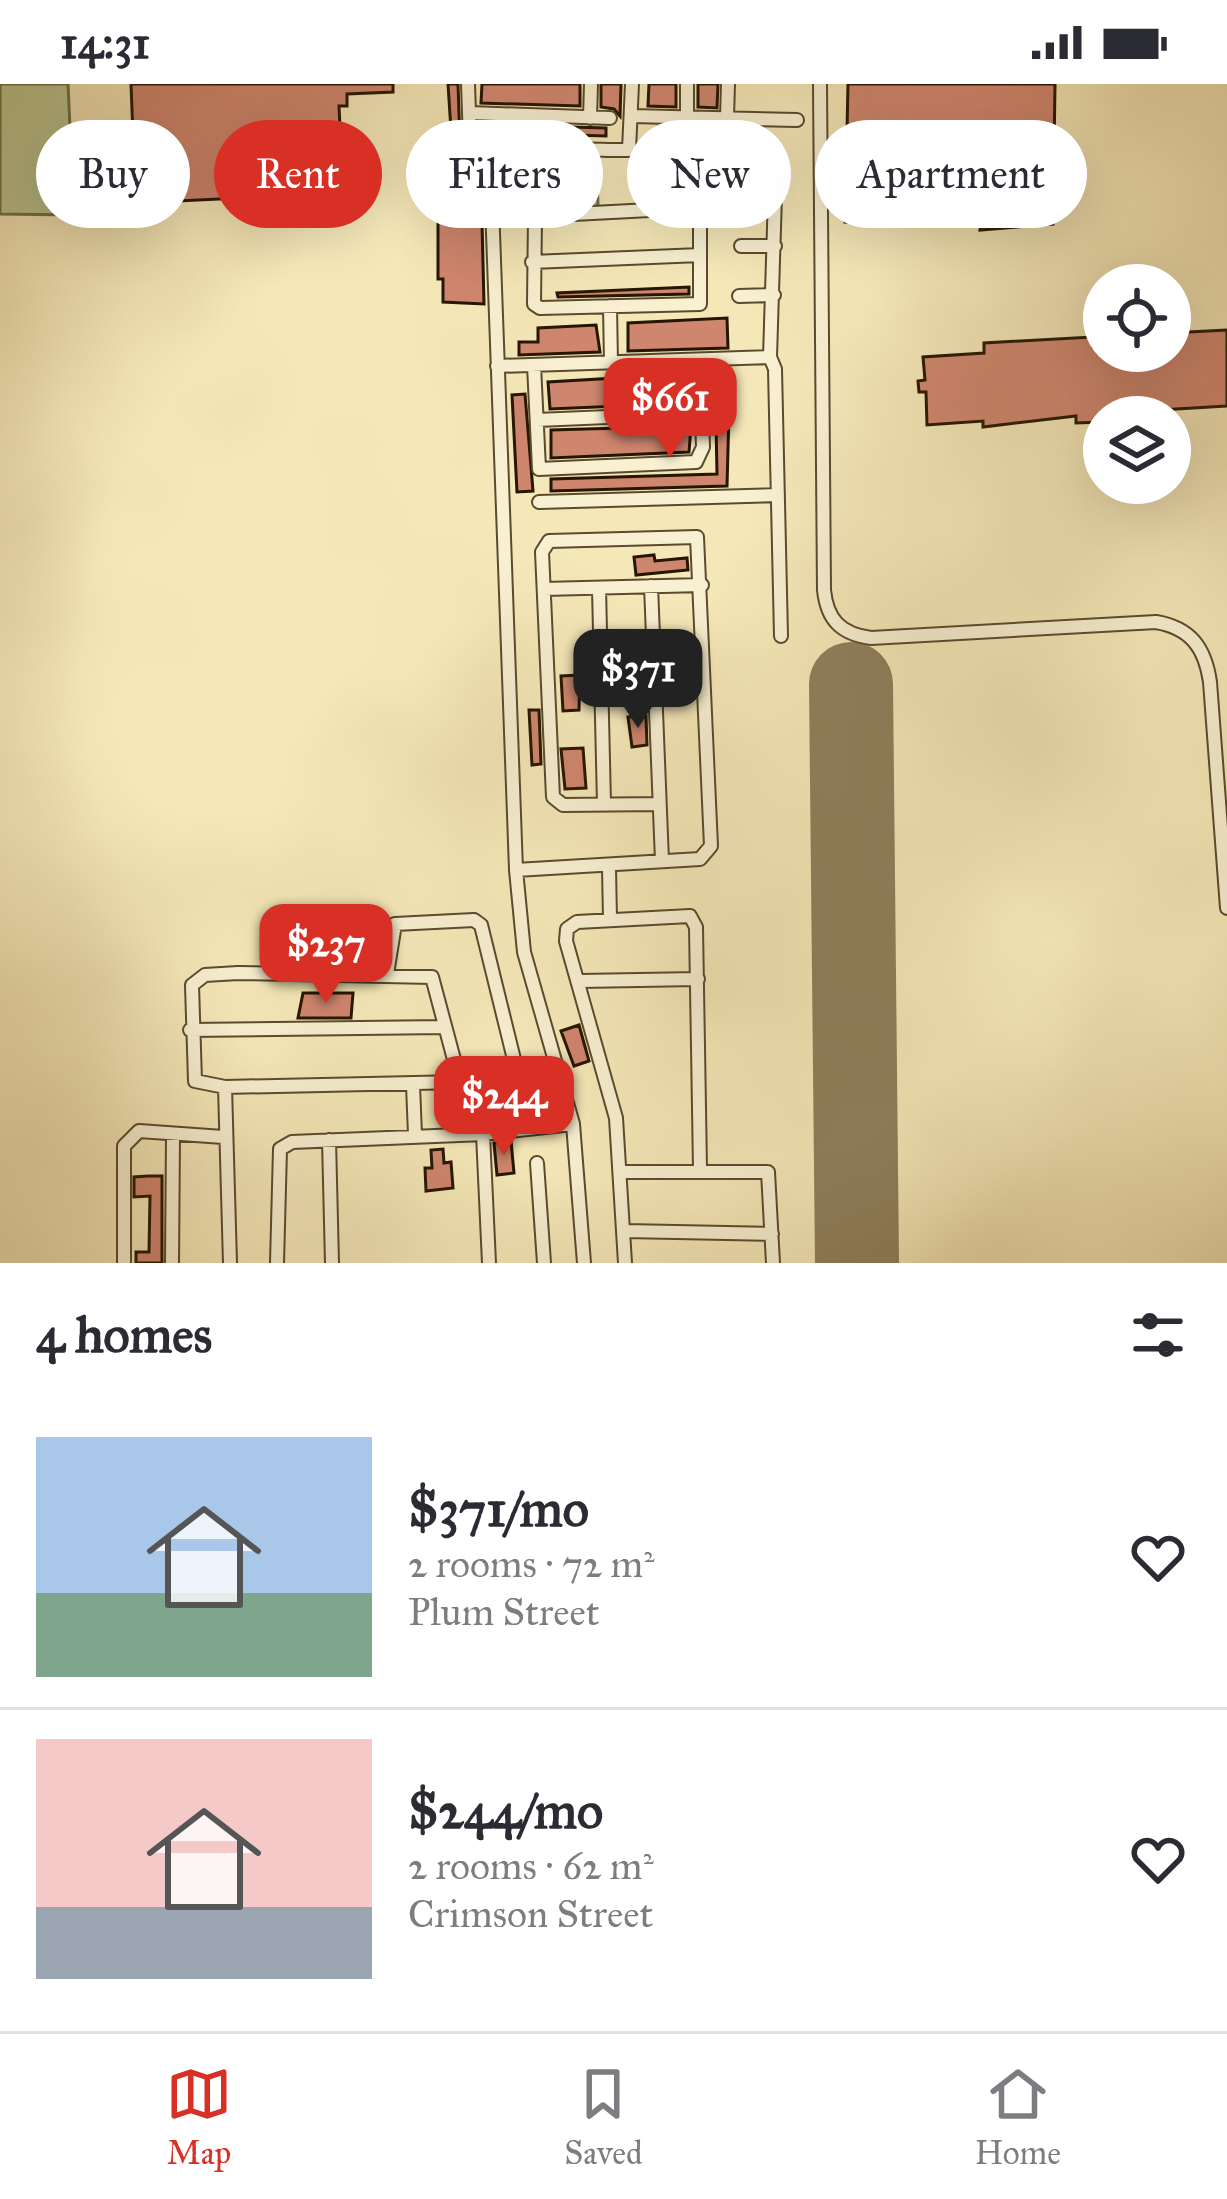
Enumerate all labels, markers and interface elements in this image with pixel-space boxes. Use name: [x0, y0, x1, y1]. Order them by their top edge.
text: 14:31: [60, 15, 150, 70]
chip: Buy: [36, 120, 190, 228]
chip: Rent: [214, 120, 382, 228]
chip: Filters: [406, 120, 603, 228]
chip: New: [627, 120, 791, 228]
chip: Apartment: [815, 120, 1087, 228]
map controls: [1083, 264, 1191, 504]
button: locate: [1083, 264, 1191, 372]
pin: $661: [599, 358, 741, 460]
text: $661: [631, 373, 709, 421]
button: layers: [1083, 396, 1191, 504]
pin: $371: [567, 629, 709, 731]
text: $371: [600, 644, 676, 692]
pin: $237: [255, 904, 397, 1006]
text: $237: [286, 919, 366, 967]
pin: $244: [433, 1056, 575, 1158]
text: $244: [461, 1071, 547, 1119]
icon: filters: [1125, 1302, 1191, 1368]
text: 4 homes: [36, 1304, 212, 1366]
text: $371/mo: [408, 1478, 589, 1540]
icon: home: [132, 1485, 276, 1629]
icon: heart: [1125, 1524, 1191, 1590]
text: 2 rooms · 72 m²: [408, 1540, 655, 1588]
text: Plum Street: [408, 1588, 600, 1636]
text: $244/mo: [408, 1780, 603, 1842]
icon: home: [132, 1787, 276, 1931]
icon: heart: [1125, 1826, 1191, 1892]
text: 2 rooms · 62 m²: [408, 1842, 654, 1890]
text: Crimson Street: [408, 1890, 653, 1938]
tab: Map: [166, 2061, 232, 2173]
tab: Saved: [564, 2061, 643, 2173]
tab: Home: [975, 2061, 1061, 2173]

